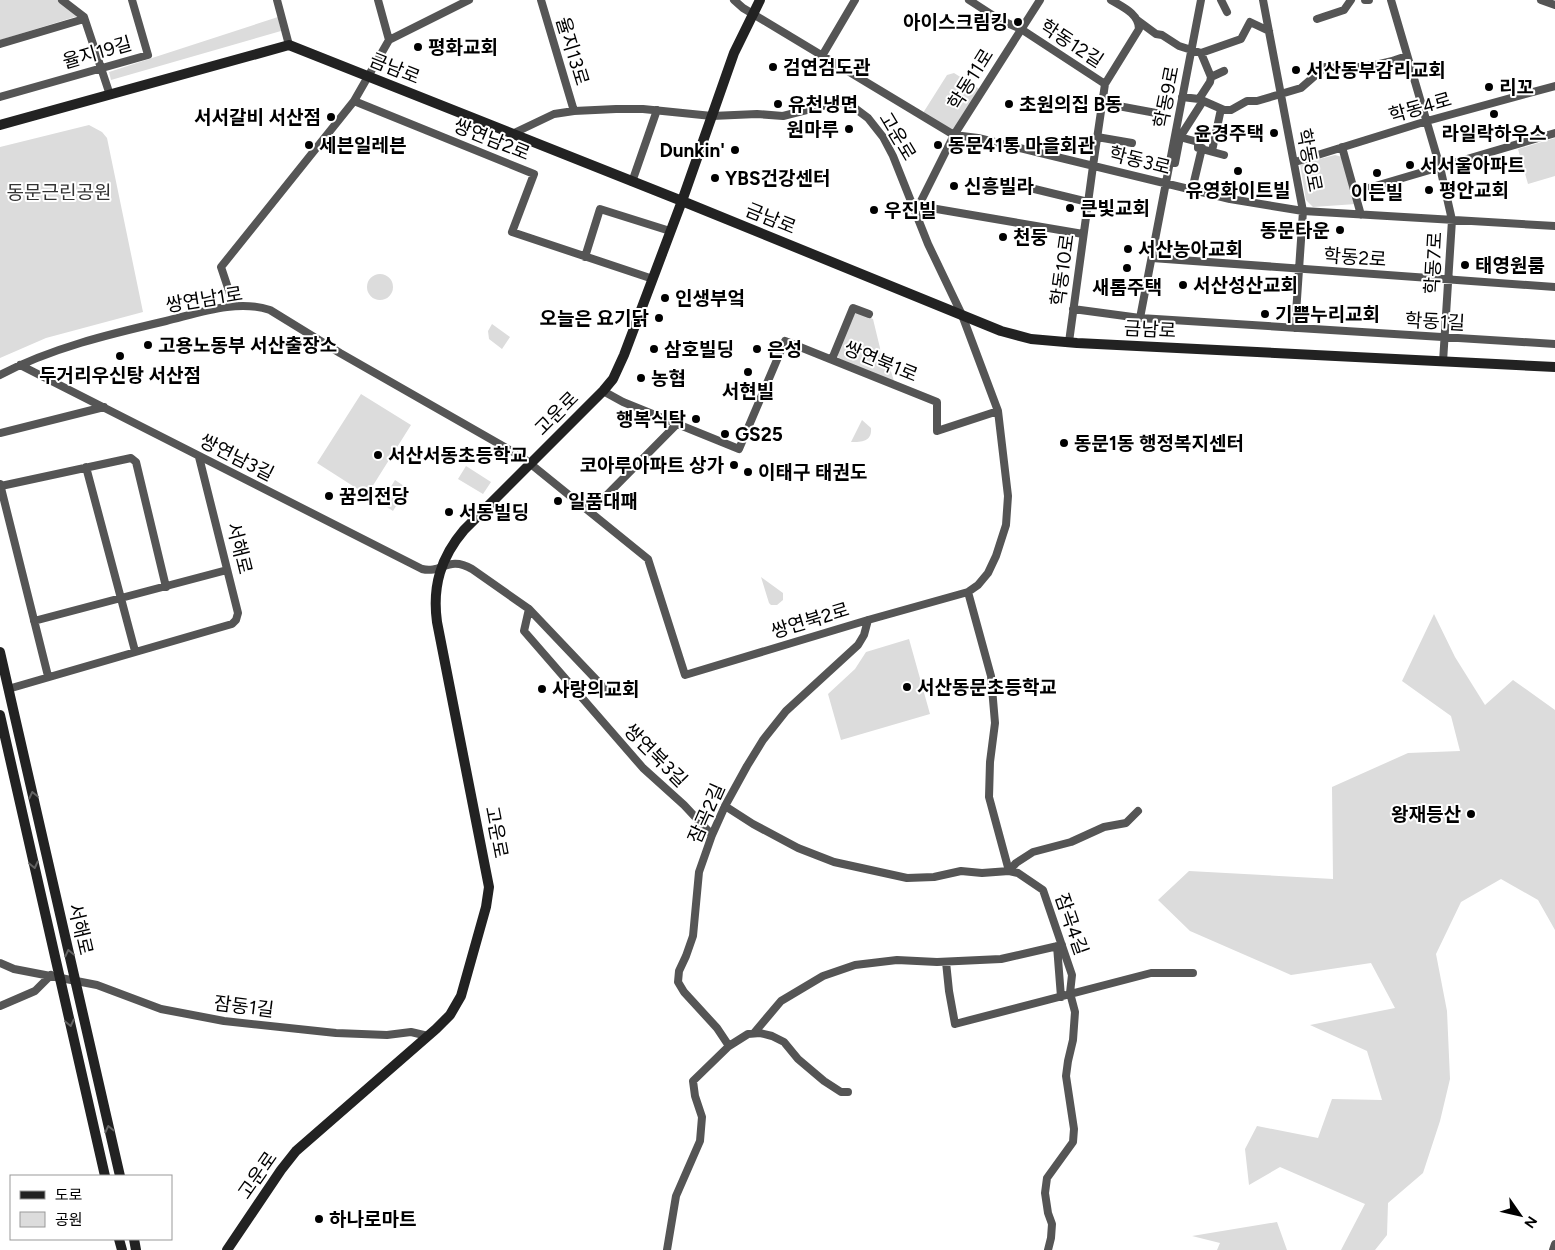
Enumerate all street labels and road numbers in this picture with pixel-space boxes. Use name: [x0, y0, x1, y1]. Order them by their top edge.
street label: 율지13로: [551, 14, 594, 88]
street label: 학동12길: [1036, 14, 1108, 72]
street label: 율지19길: [60, 32, 134, 73]
street label: 학동11로: [943, 44, 998, 114]
street label: 금남로: [366, 48, 423, 89]
street label: 학동9로: [1149, 64, 1184, 130]
street label: 학동4로: [1386, 88, 1454, 127]
street label: 고운로: [874, 108, 921, 165]
street label: 쌍연남2로: [450, 114, 533, 165]
street label: 학동8로: [1292, 126, 1327, 194]
street label: 학동3로: [1107, 142, 1173, 179]
street label: 금남로: [742, 198, 799, 239]
street label: 학동7로: [1420, 231, 1447, 295]
street label: 학동10로: [1046, 233, 1079, 308]
street label: 학동2로: [1323, 244, 1387, 271]
street label: 쌍연남1로: [164, 282, 244, 317]
street label: 학동1길: [1404, 308, 1466, 335]
street label: 금남로: [1123, 317, 1177, 342]
street label: 쌍연북1로: [840, 336, 921, 387]
street label: 고운로: [530, 387, 583, 440]
street label: 쌍연남3길: [196, 429, 278, 486]
street label: 서해로: [222, 520, 257, 576]
street label: 쌍연북2로: [768, 598, 852, 643]
street label: 쌍연북3길: [619, 719, 692, 792]
street label: 잠곡2길: [683, 780, 730, 847]
street label: 고운로: [480, 804, 513, 860]
street label: 잠곡4길: [1050, 890, 1093, 958]
street label: 서해로: [63, 901, 98, 957]
street label: 잠동1길: [213, 991, 275, 1022]
street label: 고운로: [233, 1147, 282, 1203]

